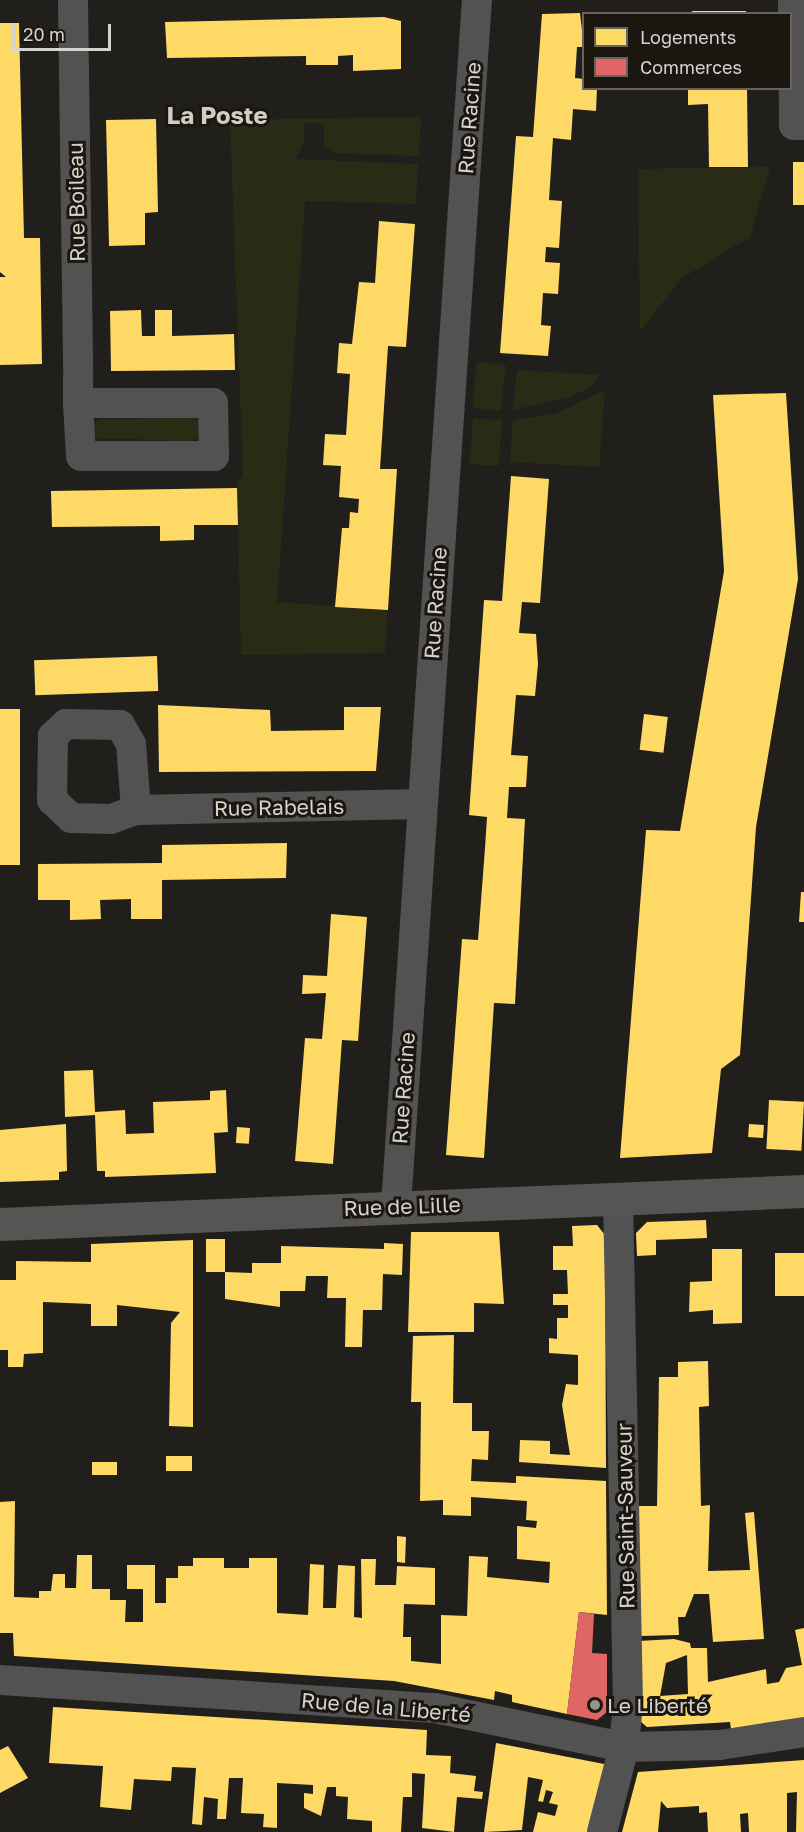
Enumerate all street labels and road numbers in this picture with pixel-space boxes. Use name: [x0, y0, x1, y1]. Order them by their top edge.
street label: Rue Racine: [453, 61, 485, 175]
street label: Rue Boileau: [62, 142, 90, 262]
street label: Rue Racine: [419, 546, 451, 660]
street label: Rue Rabelais: [214, 793, 344, 821]
street label: Rue Racine: [387, 1031, 419, 1145]
street label: Rue de Lille: [343, 1191, 461, 1221]
street label: Rue Saint-Sauveur: [611, 1423, 639, 1609]
street label: Rue de la Liberté: [300, 1687, 472, 1727]

